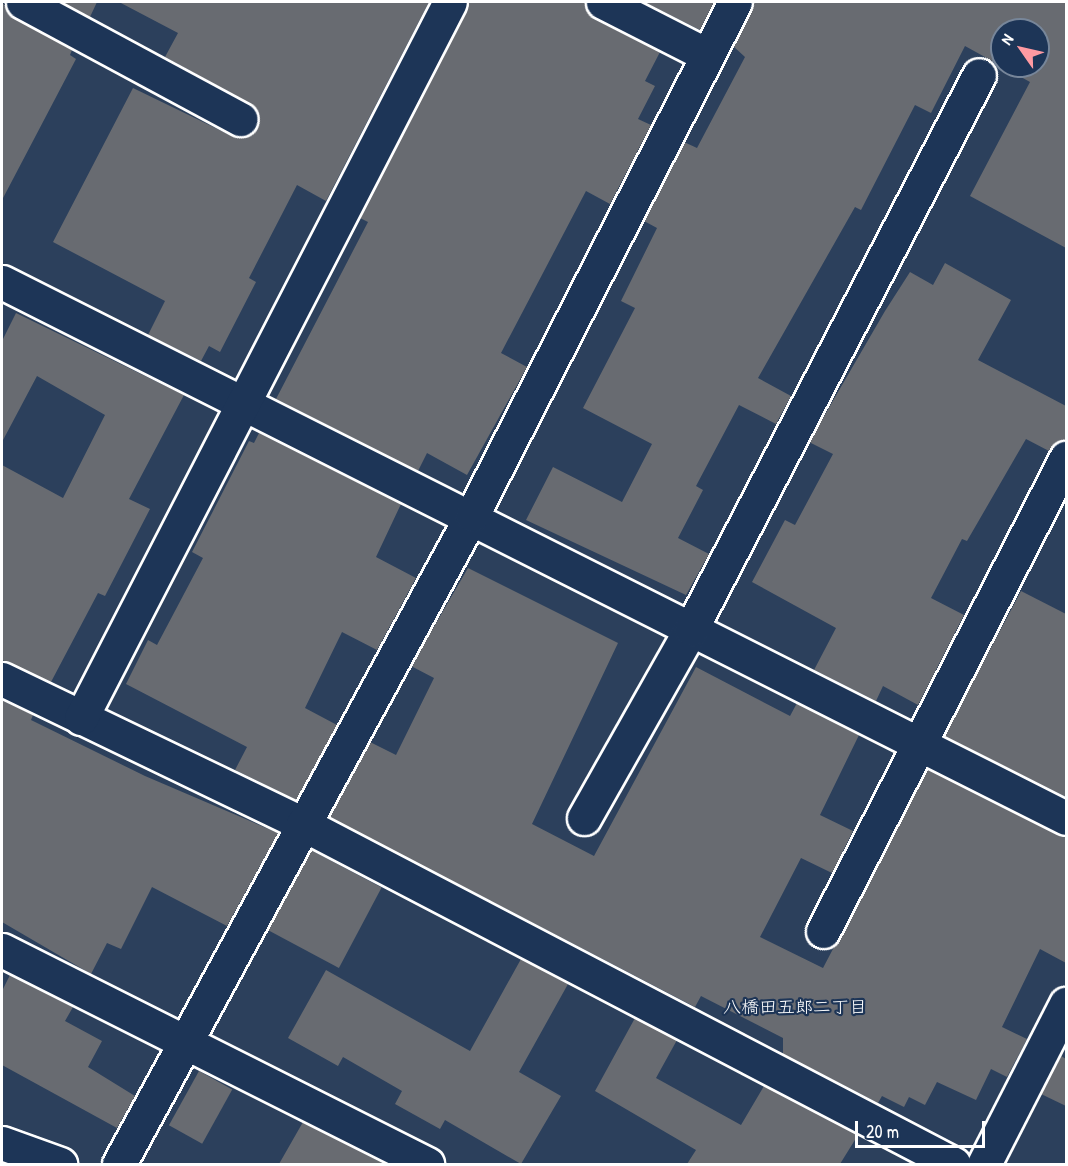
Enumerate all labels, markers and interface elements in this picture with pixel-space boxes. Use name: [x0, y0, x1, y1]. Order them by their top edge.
north arrow: [990, 18, 1050, 78]
text: N: [995, 29, 1018, 49]
district label: 八橋田五郎二丁目: [723, 996, 867, 1018]
scale bar: [858, 1109, 988, 1147]
text: 20 m: [866, 1119, 899, 1144]

